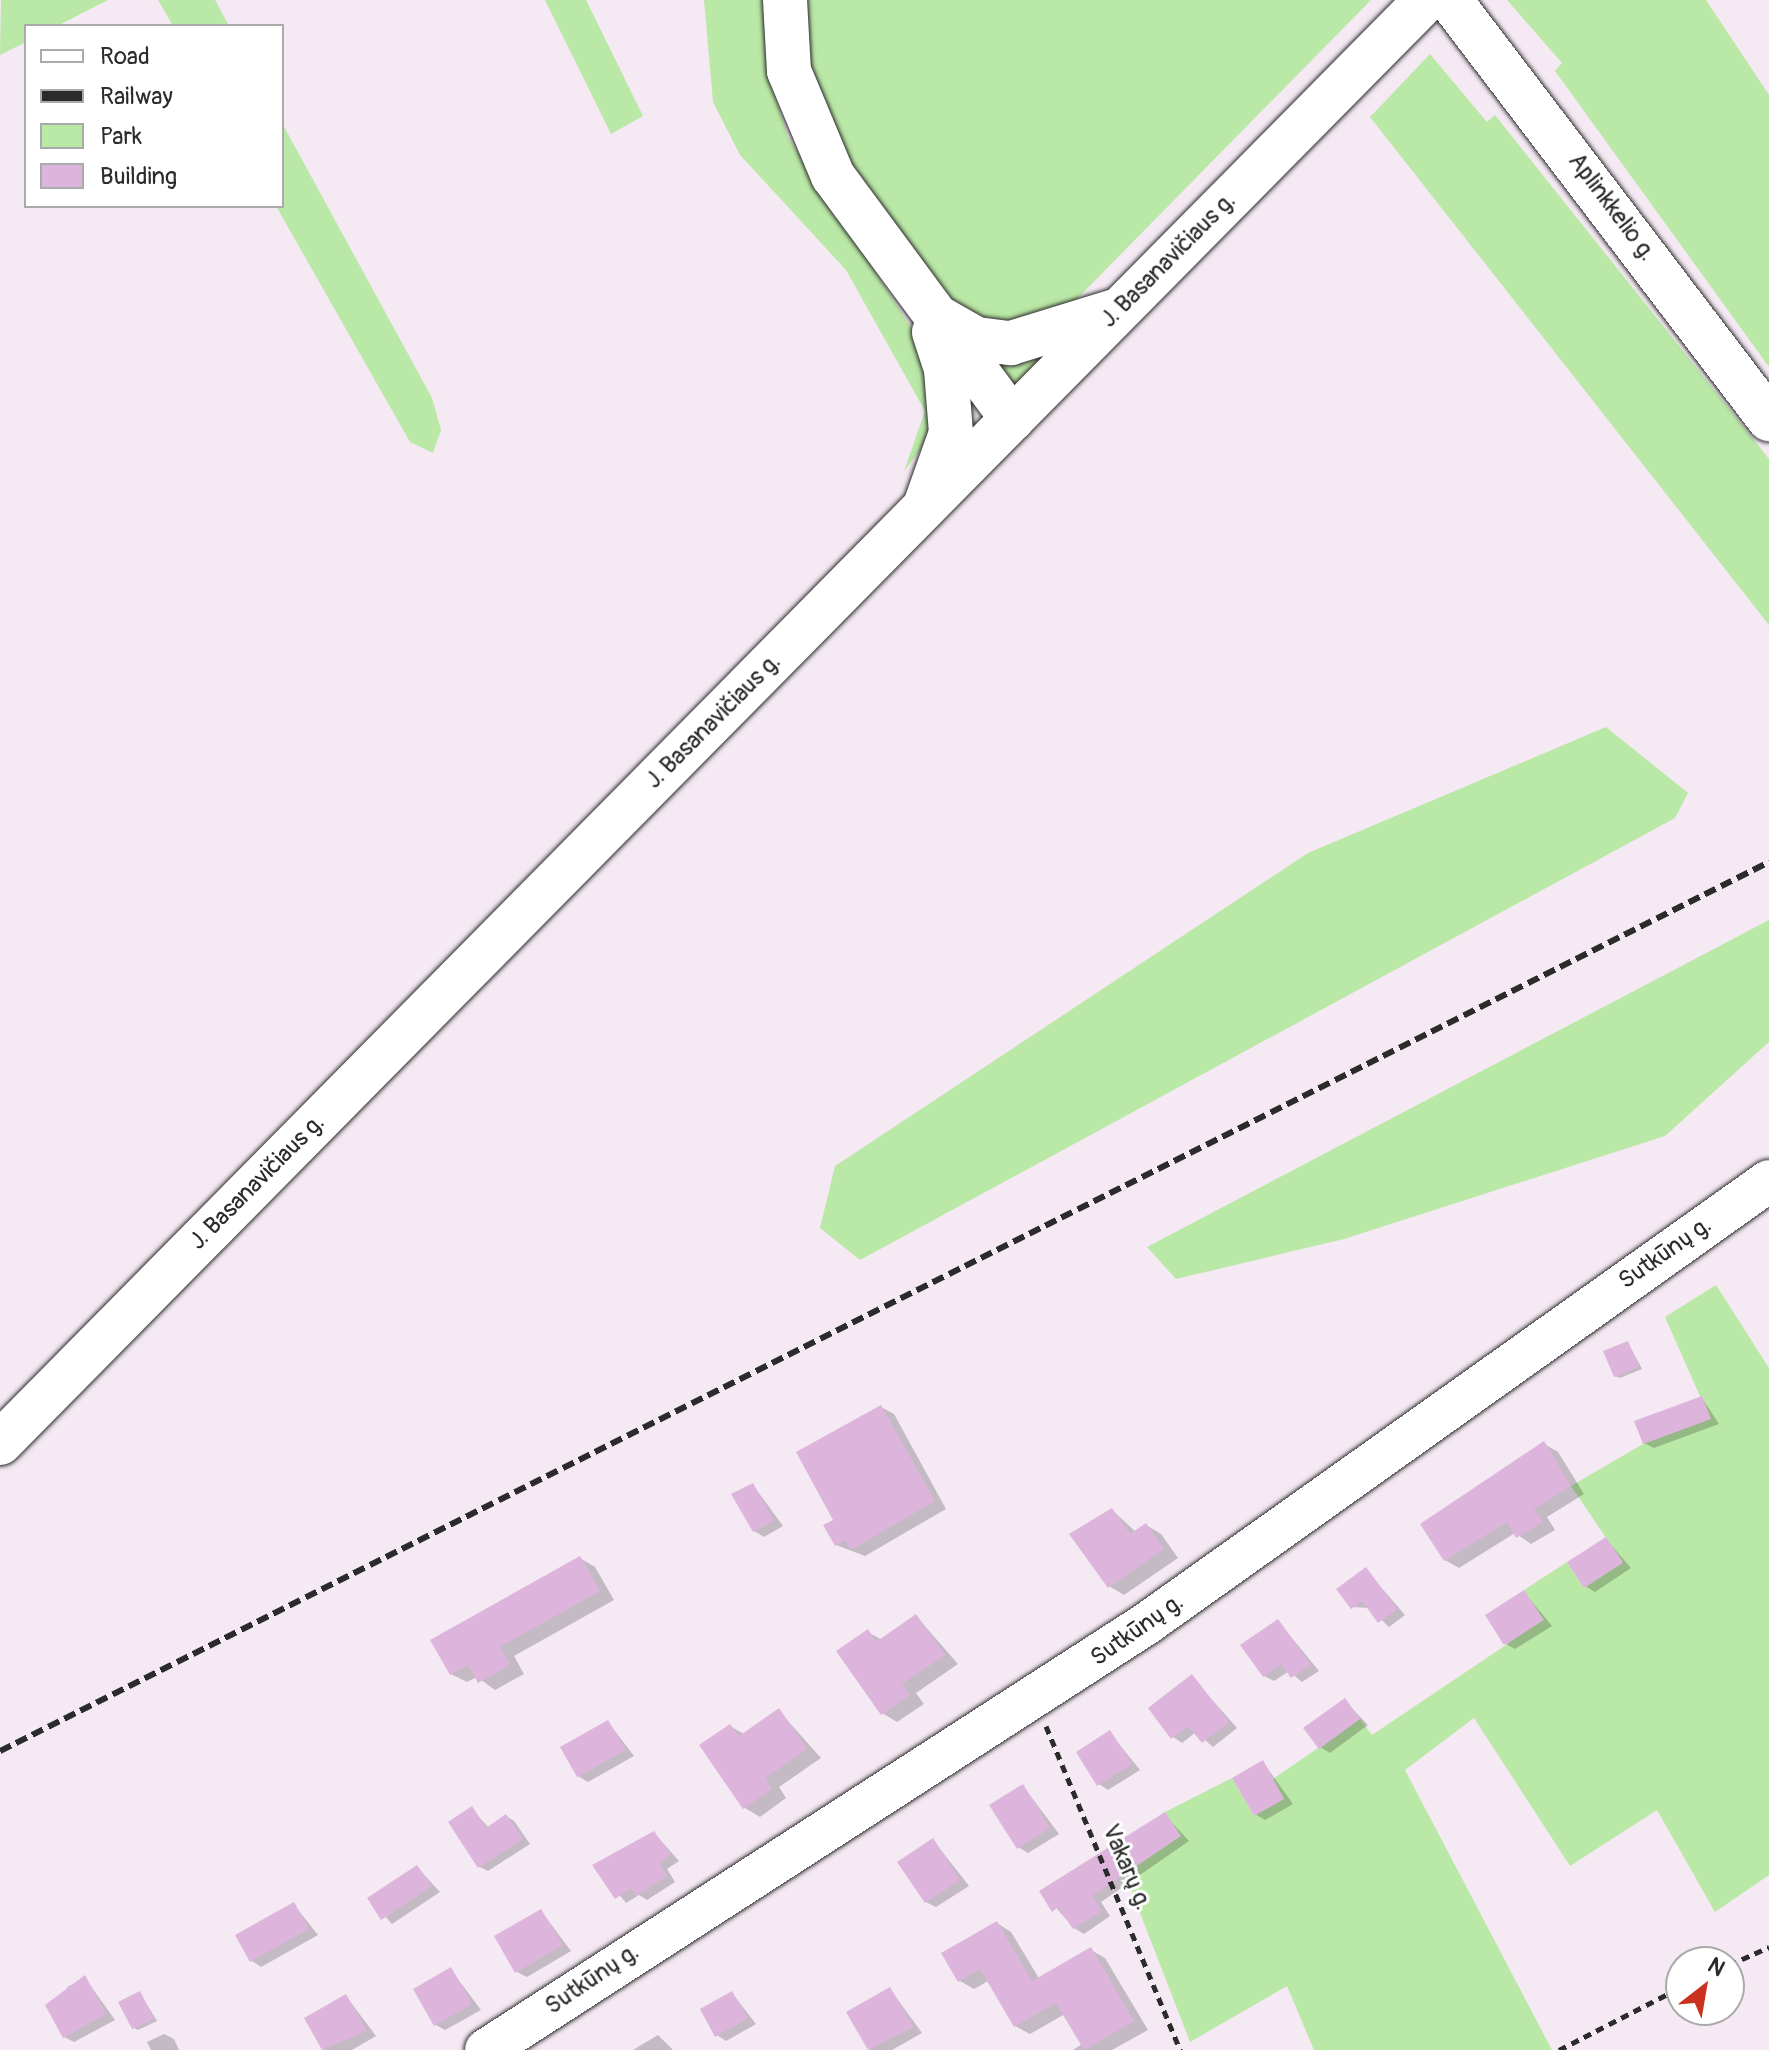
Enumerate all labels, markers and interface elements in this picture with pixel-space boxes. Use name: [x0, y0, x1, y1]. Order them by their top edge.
legend: [24, 24, 284, 208]
text: Road: [100, 42, 150, 71]
text: Railway: [100, 82, 173, 111]
text: Park: [100, 122, 142, 151]
street label: Aplinkkelio g.: [1562, 147, 1662, 267]
text: Building: [100, 162, 177, 191]
street label: J. Basanavičiaus g.: [1094, 186, 1242, 334]
street label: J. Basanavičiaus g.: [639, 647, 787, 795]
street label: J. Basanavičiaus g.: [183, 1108, 331, 1256]
street label: Sutkūnų g.: [1613, 1211, 1717, 1295]
street label: Sutkūnų g.: [1085, 1588, 1189, 1672]
street label: Vakarų g.: [1096, 1820, 1158, 1914]
street label: Sutkūnų g.: [540, 1937, 644, 2021]
north arrow: [1665, 1946, 1745, 2026]
text: N: [1703, 1951, 1730, 1983]

